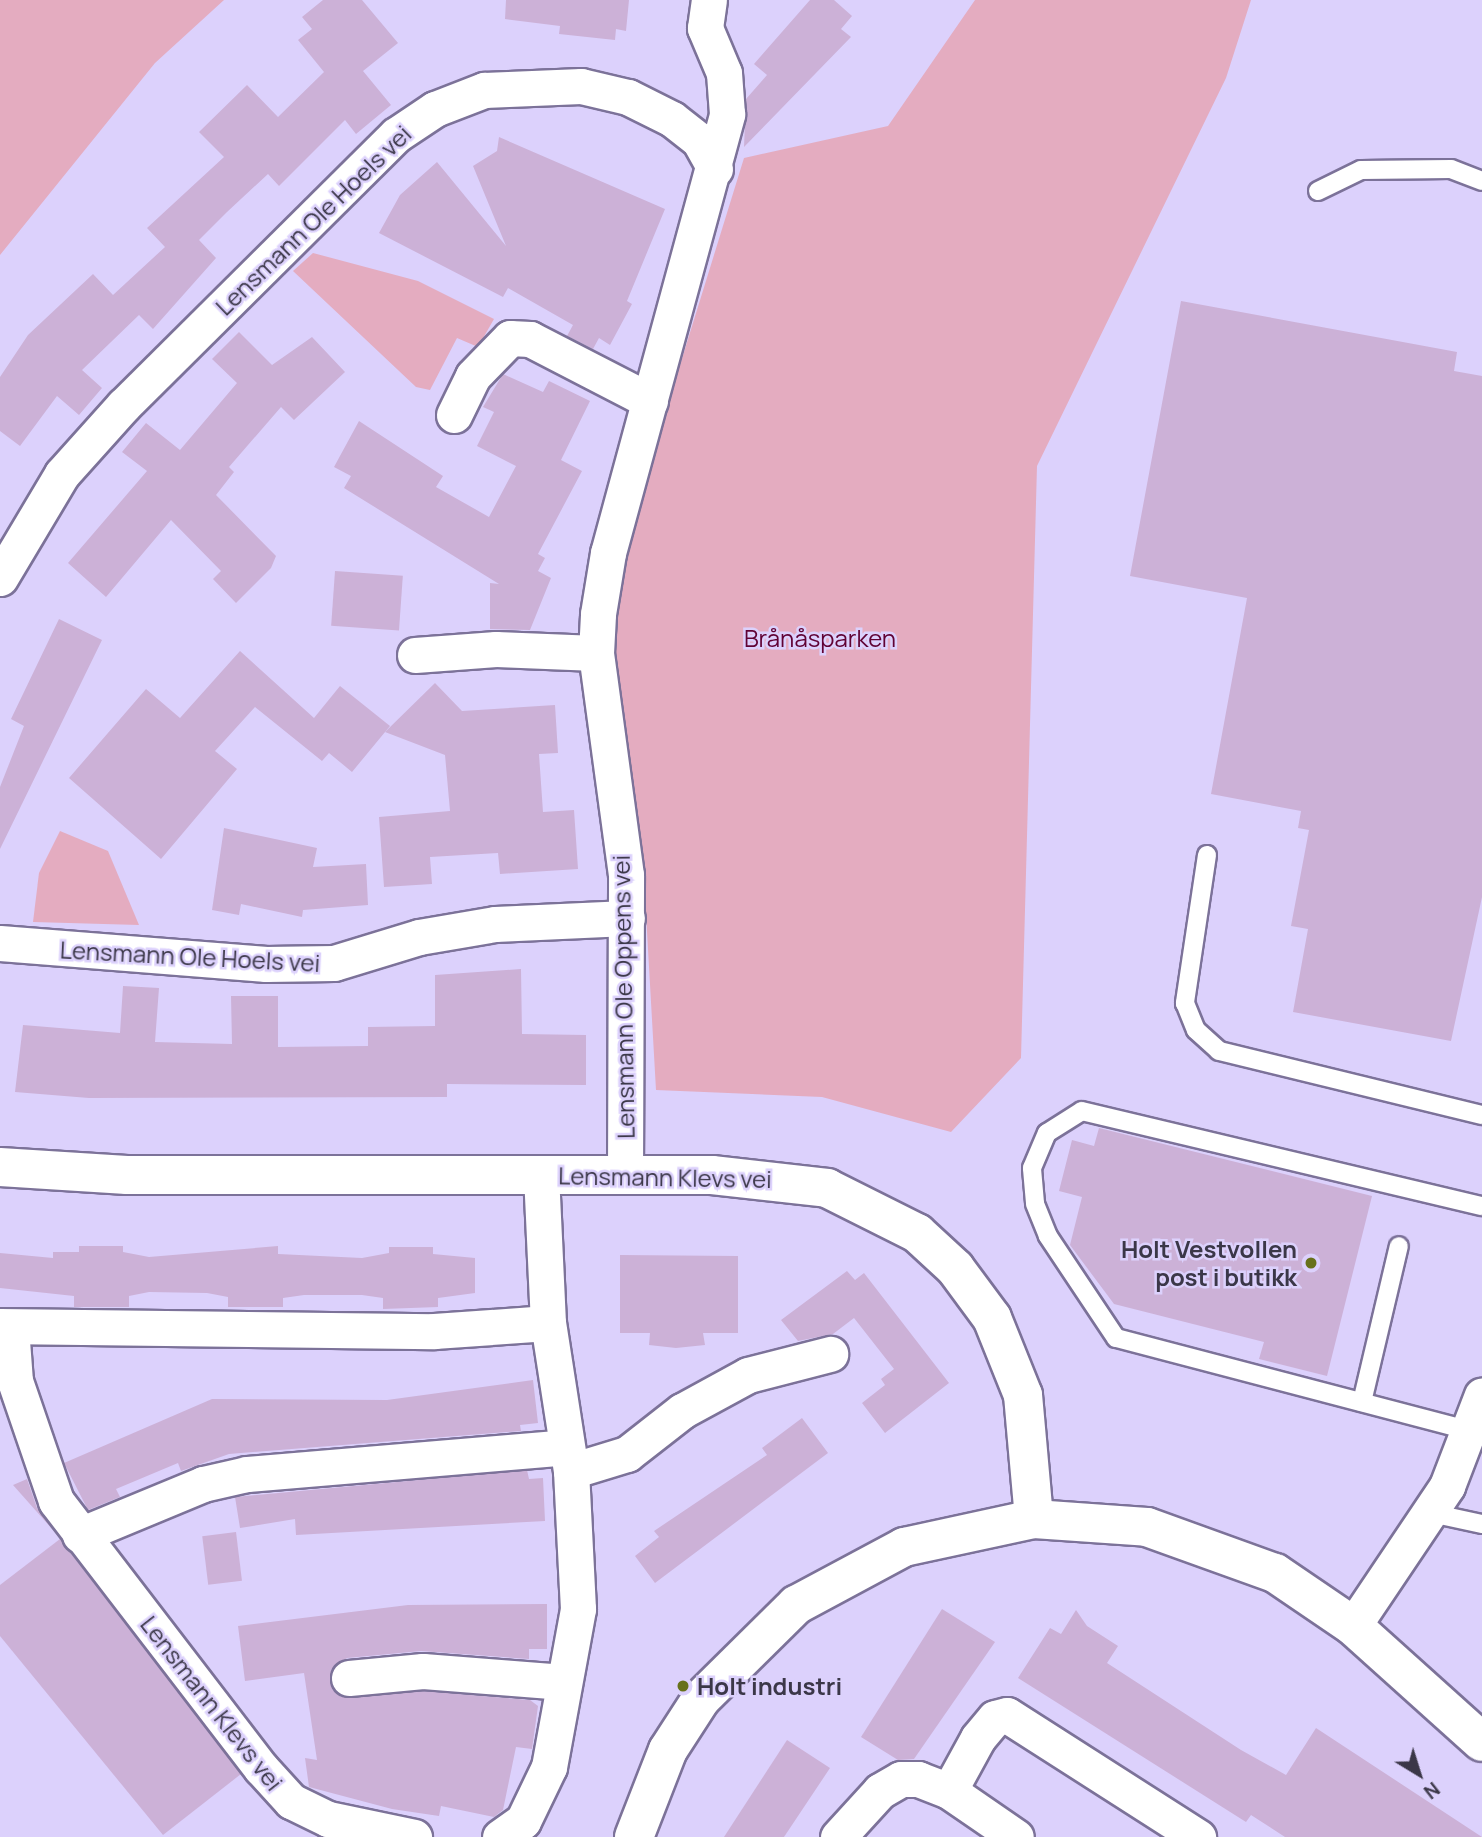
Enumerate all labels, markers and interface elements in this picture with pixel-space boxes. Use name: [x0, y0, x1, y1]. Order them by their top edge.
street label: Lensmann Ole Hoels vei: [209, 119, 417, 321]
park label: Brånåsparken: [744, 624, 896, 652]
street label: Lensmann Ole Oppens vei: [606, 855, 640, 1139]
street label: Lensmann Ole Hoels vei: [59, 935, 321, 977]
street label: Lensmann Klevs vei: [558, 1161, 772, 1193]
place label: Holt Vestvollen post i butikk: [1121, 1235, 1297, 1291]
marker: Holt Vestvollen post i butikk: [1303, 1255, 1319, 1271]
street label: Lensmann Klevs vei: [135, 1610, 289, 1796]
place label: Holt industri: [697, 1672, 842, 1700]
marker: Holt industri: [675, 1678, 691, 1694]
north arrow: [1384, 1739, 1454, 1809]
text: N: [1419, 1776, 1445, 1805]

